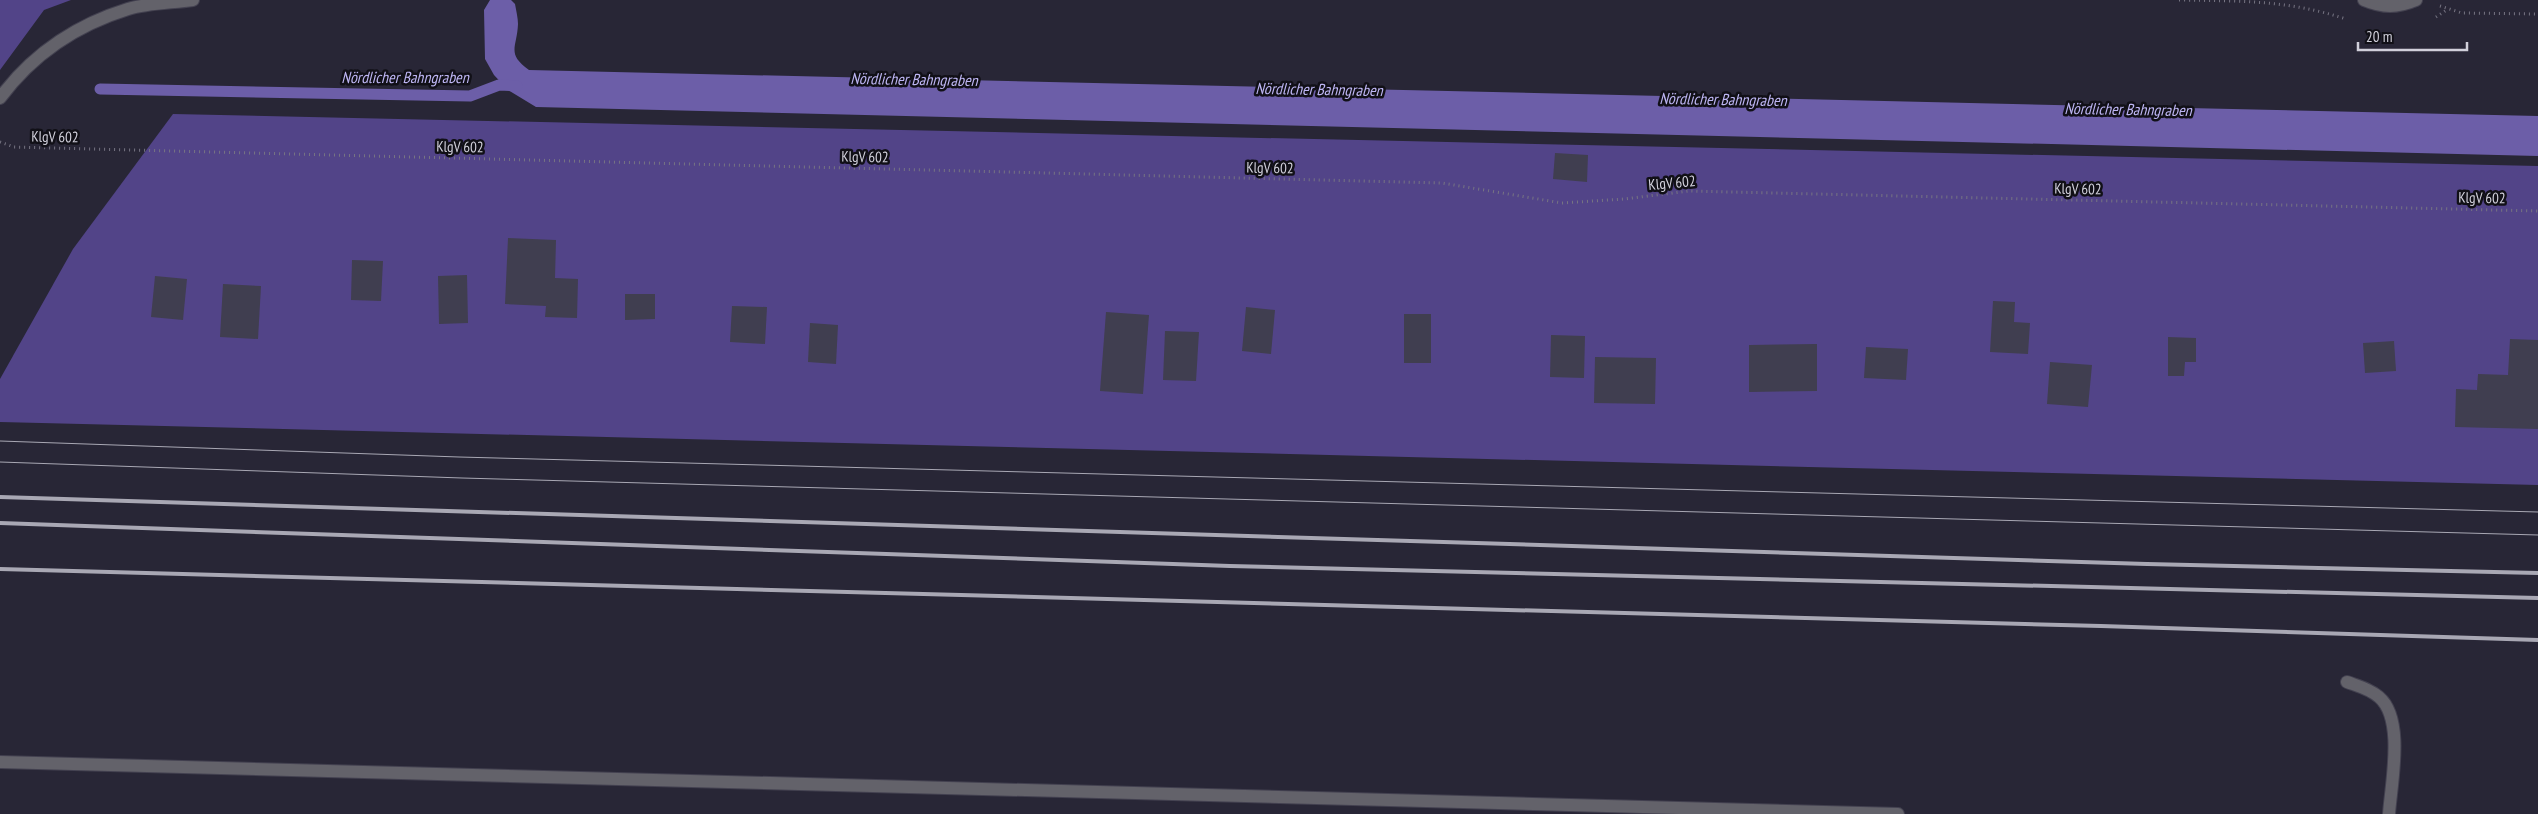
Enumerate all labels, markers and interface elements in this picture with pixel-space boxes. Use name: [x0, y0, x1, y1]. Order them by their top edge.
scale bar: [2358, 20, 2467, 52]
text: 20 m: [2366, 27, 2392, 46]
water label: Nördlicher Bahngraben: [341, 67, 470, 87]
water label: Nördlicher Bahngraben: [850, 68, 979, 90]
water label: Nördlicher Bahngraben: [1255, 78, 1384, 100]
water label: Nördlicher Bahngraben: [1659, 88, 1788, 110]
water label: Nördlicher Bahngraben: [2064, 98, 2193, 120]
street label: KlgV 602: [31, 127, 79, 146]
street label: KlgV 602: [436, 137, 484, 156]
street label: KlgV 602: [841, 147, 889, 166]
street label: KlgV 602: [1246, 158, 1294, 177]
street label: KlgV 602: [1648, 171, 1696, 194]
street label: KlgV 602: [2054, 179, 2102, 198]
street label: KlgV 602: [2458, 188, 2506, 207]

